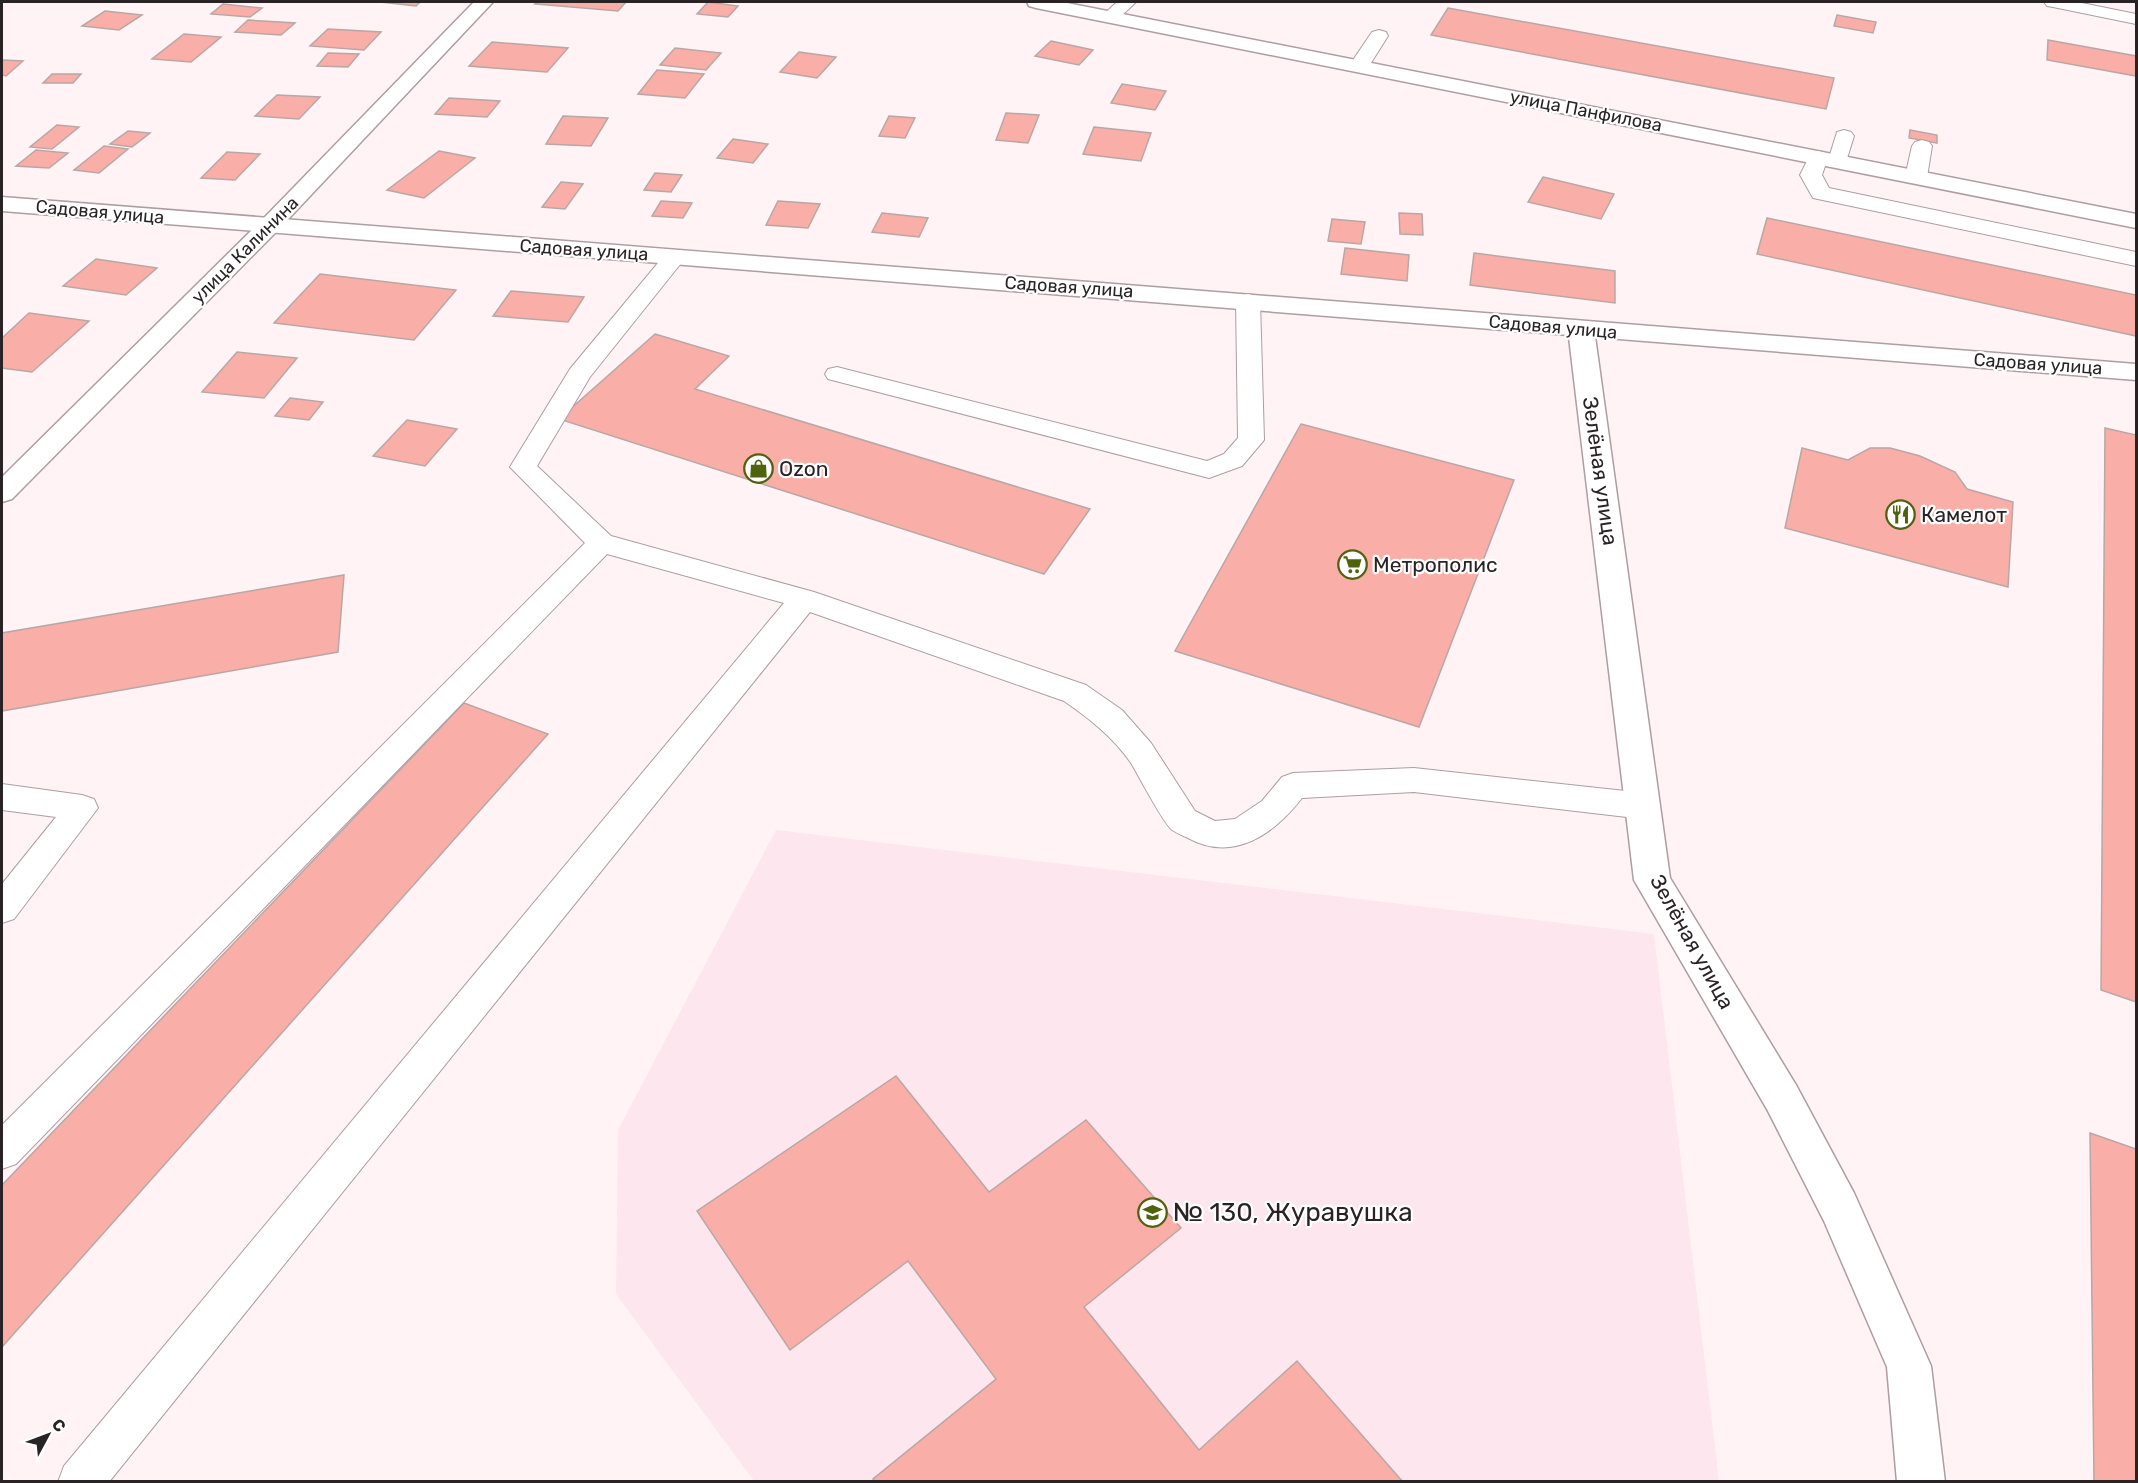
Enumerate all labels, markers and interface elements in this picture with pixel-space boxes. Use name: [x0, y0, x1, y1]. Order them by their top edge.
street label: улица Панфилова: [1508, 85, 1664, 137]
street label: улица Калинина: [187, 192, 303, 308]
street label: Садовая улица: [35, 195, 165, 229]
street label: Садовая улица: [519, 235, 649, 265]
street label: Садовая улица: [1004, 272, 1134, 302]
street label: Садовая улица: [1488, 310, 1618, 344]
street label: Садовая улица: [1973, 349, 2103, 379]
street label: Зелёная улица: [1578, 395, 1623, 547]
shop icon: Ozon: [742, 453, 774, 485]
place label: Ozon: [779, 456, 829, 481]
restaurant icon: Камелот: [1884, 499, 1916, 531]
place label: Камелот: [1921, 502, 2007, 527]
supermarket icon: Метрополис: [1336, 549, 1368, 581]
place label: Метрополис: [1373, 552, 1498, 577]
street label: Зелёная улица: [1645, 870, 1740, 1013]
school or university icon: № 130, Журавушка: [1136, 1196, 1168, 1228]
place label: № 130, Журавушка: [1173, 1197, 1413, 1228]
north arrow: [18, 1405, 78, 1465]
text: С: [48, 1415, 70, 1436]

